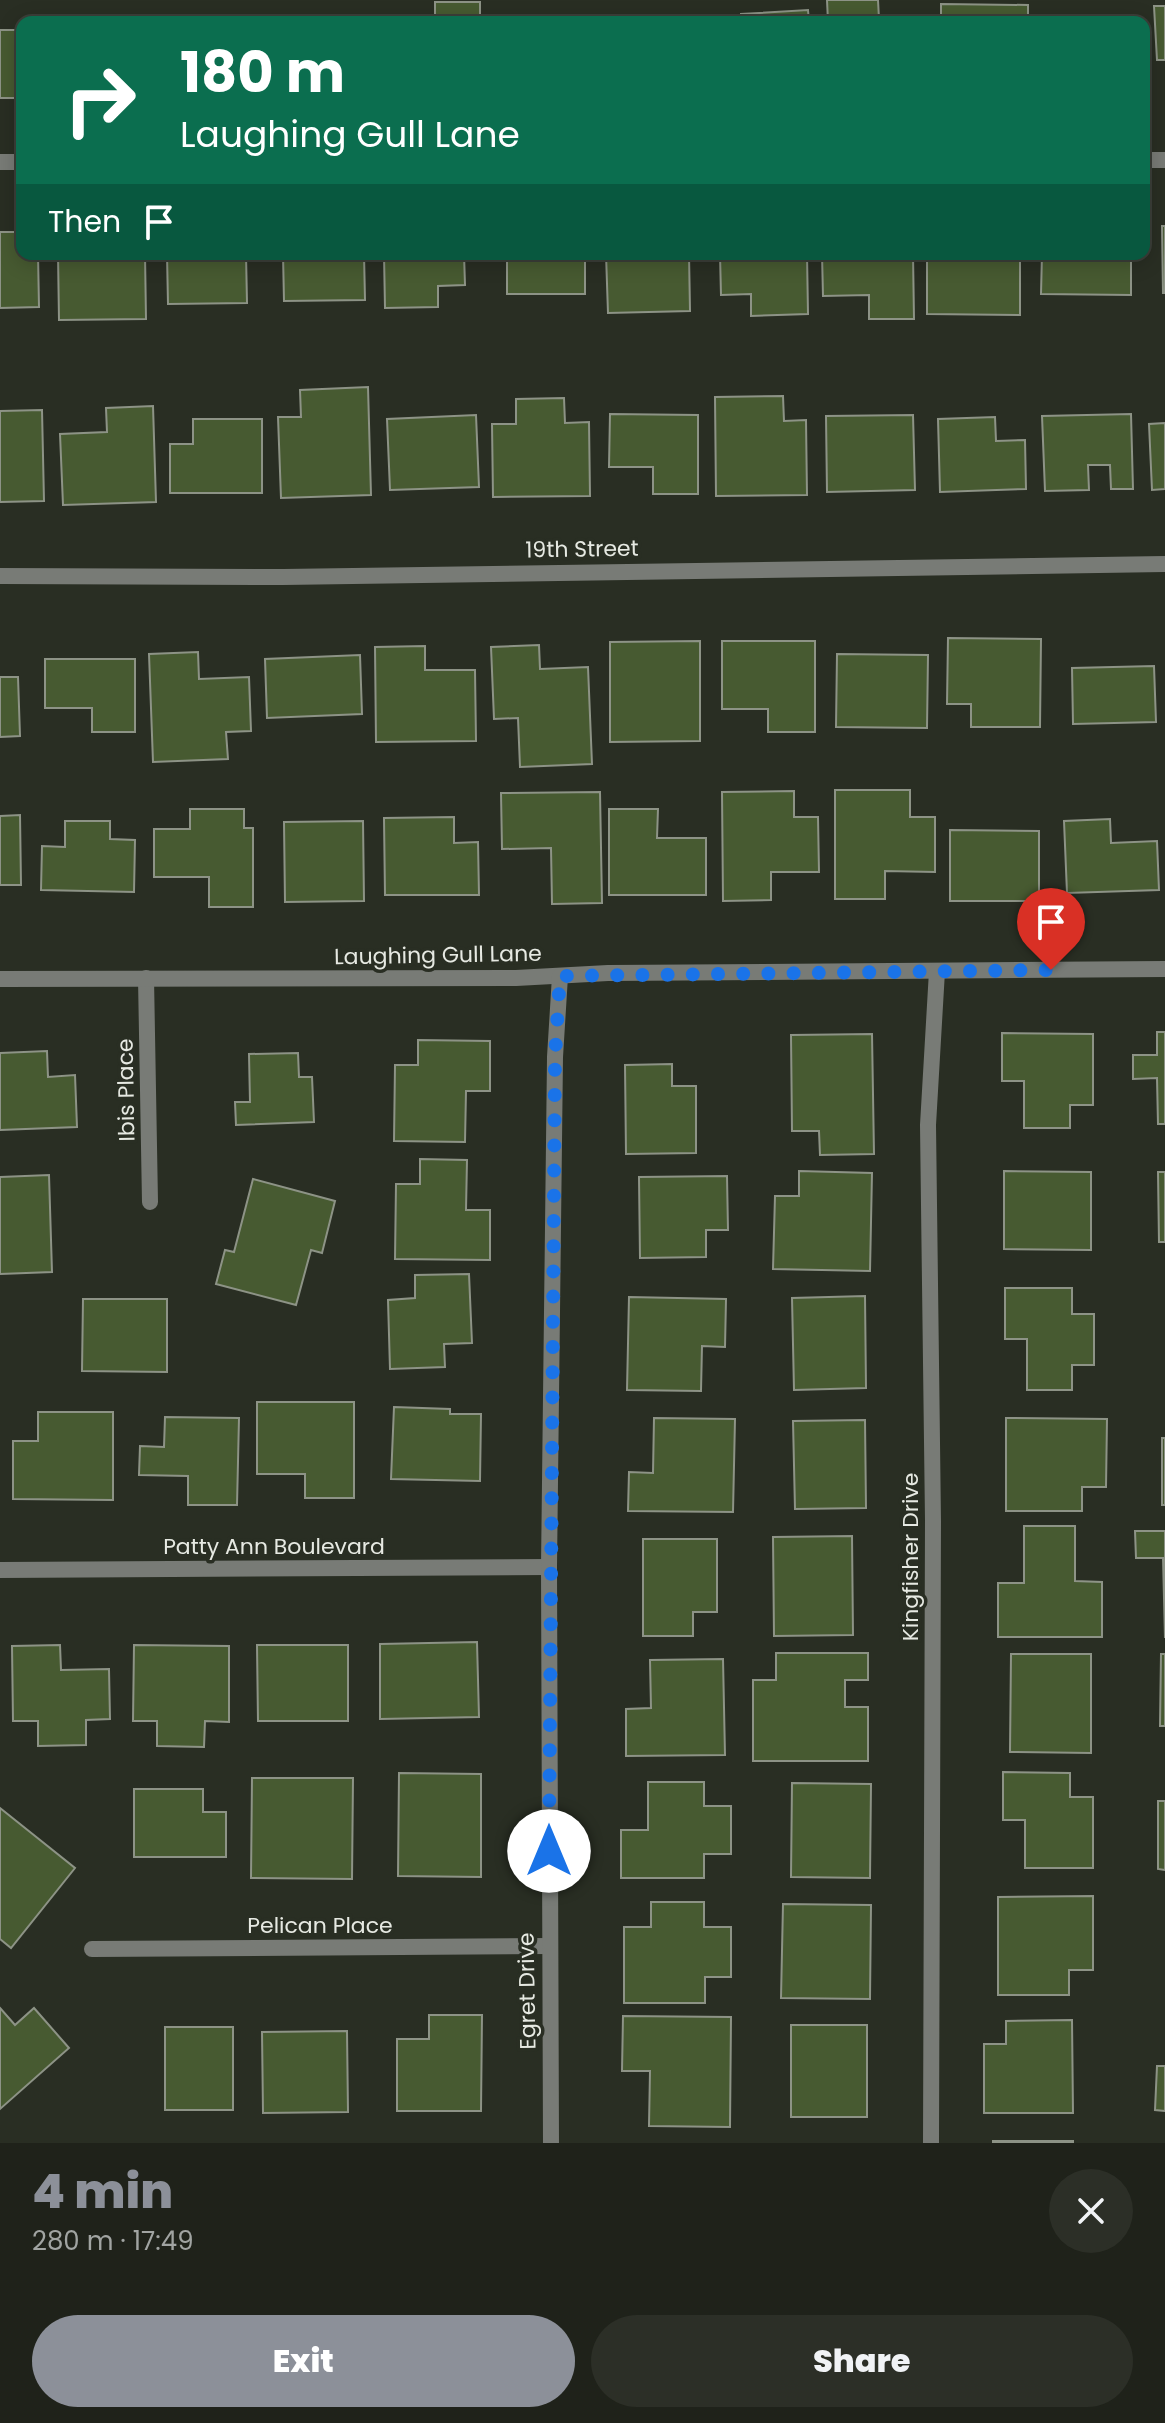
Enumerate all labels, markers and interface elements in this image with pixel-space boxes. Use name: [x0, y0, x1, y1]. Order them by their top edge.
text: 180 m: [180, 33, 345, 112]
icon: right: [48, 48, 152, 152]
text: Laughing Gull Lane: [180, 109, 520, 160]
text: Then: [48, 200, 121, 243]
icon: arrive: [137, 200, 181, 244]
street label: 19th Street: [525, 533, 639, 565]
pin: [1017, 888, 1085, 970]
icon: arrive: [1029, 900, 1073, 944]
street label: Laughing Gull Lane: [334, 938, 542, 972]
street label: Ibis Place: [110, 1038, 142, 1142]
street label: Kingfisher Drive: [895, 1473, 926, 1641]
street label: Patty Ann Boulevard: [163, 1531, 385, 1562]
position arrow: [507, 1809, 591, 1893]
street label: Pelican Place: [247, 1910, 393, 1941]
street label: Egret Drive: [510, 1932, 544, 2050]
text: 4 min: [32, 2158, 173, 2225]
button: close: [1049, 2169, 1133, 2253]
text: 280 m · 17:49: [32, 2223, 194, 2259]
button: Exit: [32, 2315, 575, 2407]
button: Share: [591, 2315, 1133, 2407]

